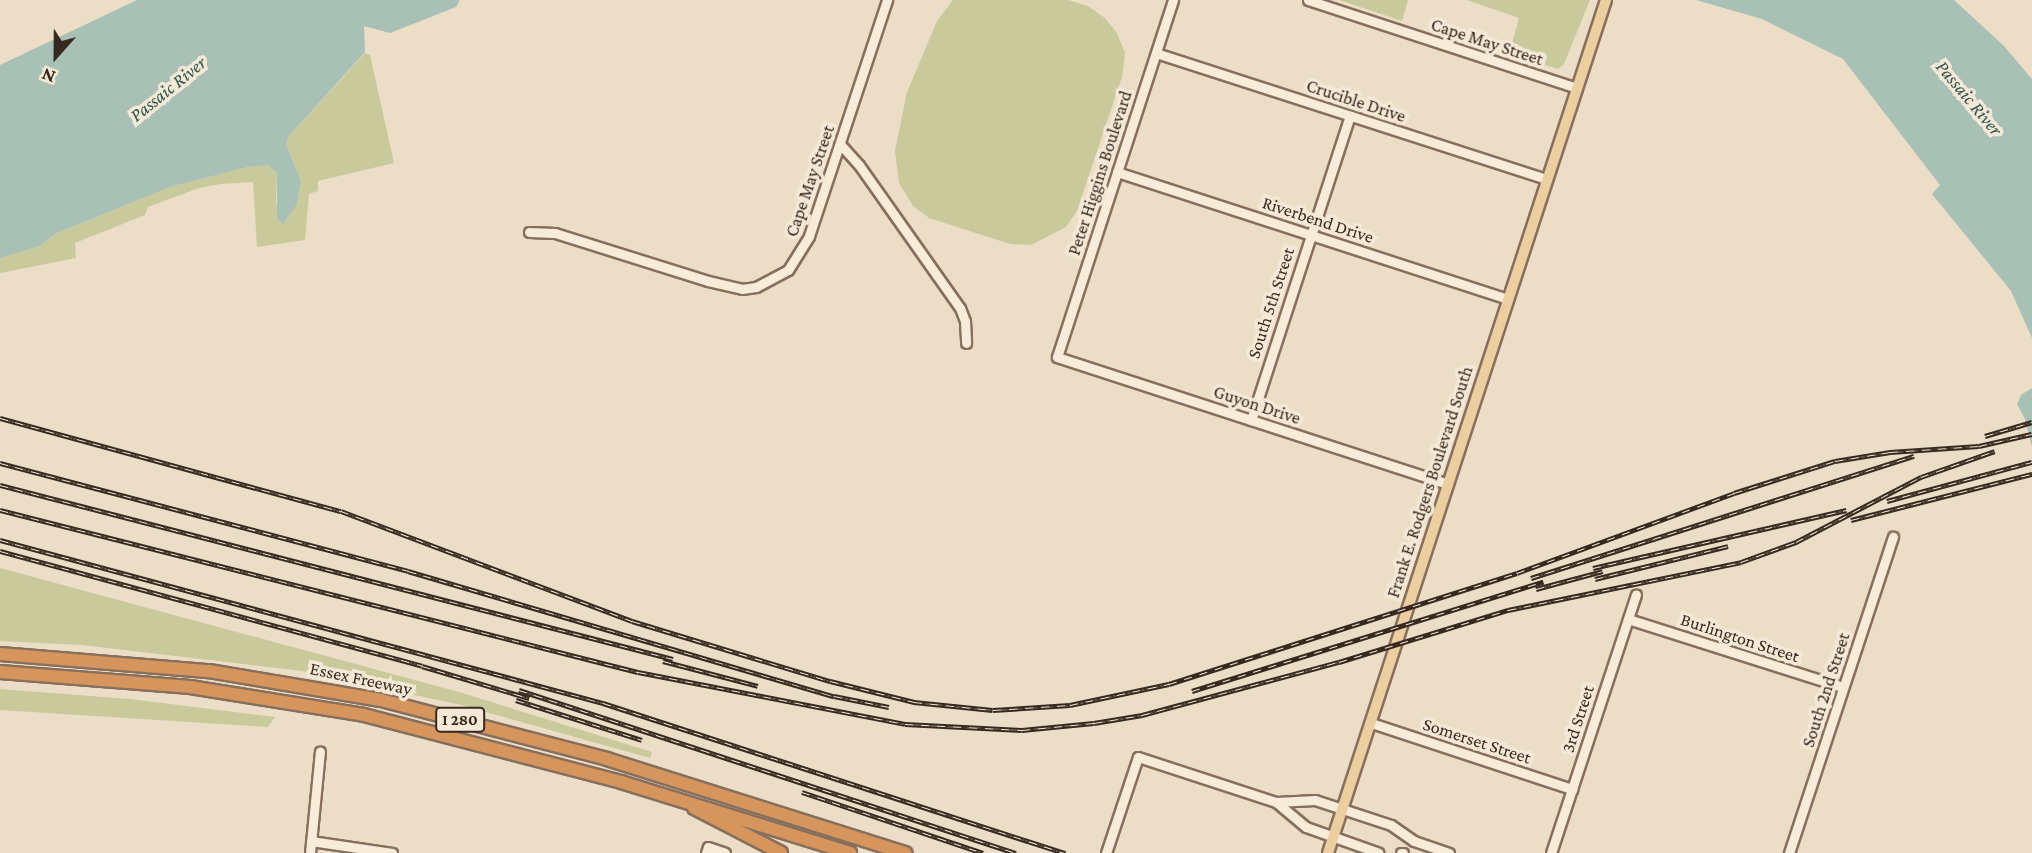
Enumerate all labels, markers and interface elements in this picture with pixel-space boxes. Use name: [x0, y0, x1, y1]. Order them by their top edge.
street label: Cape May Street: [1428, 14, 1546, 70]
north arrow: [21, 21, 91, 91]
water label: Passaic River: [125, 51, 211, 127]
water label: Passaic River: [1931, 56, 2007, 140]
text: N: [38, 64, 58, 88]
street label: Crucible Drive: [1304, 75, 1408, 127]
street label: Peter Higgins Boulevard: [1063, 88, 1137, 258]
street label: Cape May Street: [781, 122, 839, 240]
street label: Riverbend Drive: [1260, 192, 1376, 248]
street label: South 5th Street: [1243, 245, 1299, 361]
street label: Frank E. Rodgers Boulevard South: [1382, 363, 1478, 601]
street label: Guyon Drive: [1211, 381, 1303, 429]
street label: Burlington Street: [1678, 609, 1802, 667]
street label: South 2nd Street: [1797, 630, 1855, 750]
street label: Essex Freeway: [308, 658, 414, 700]
street label: 3rd Street: [1557, 683, 1599, 755]
road number: I 280: [434, 708, 486, 733]
street label: Somerset Street: [1420, 713, 1534, 769]

